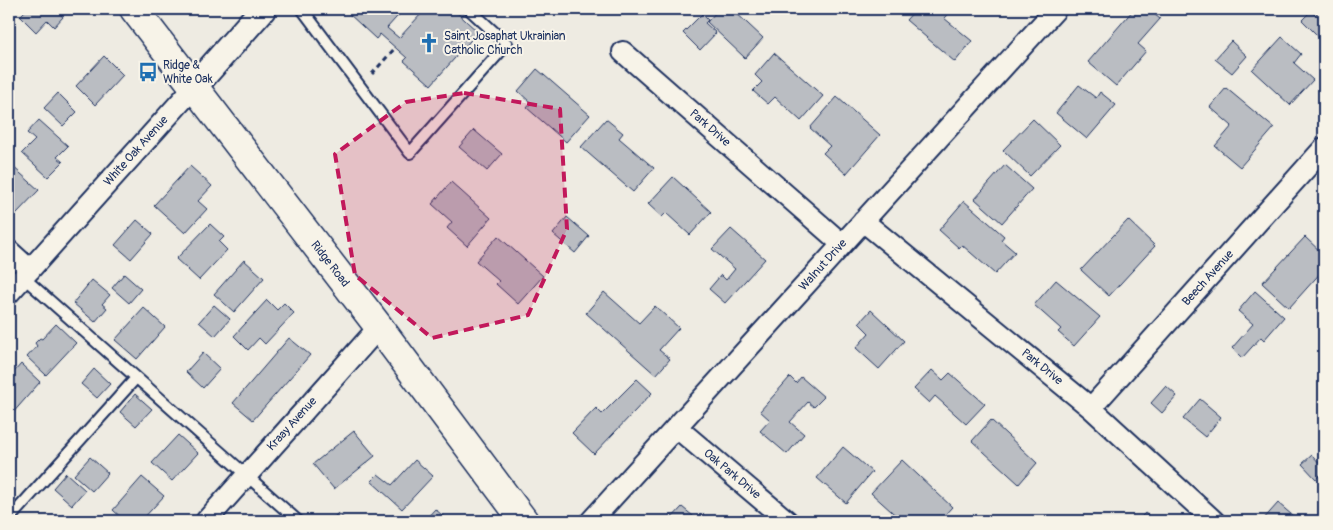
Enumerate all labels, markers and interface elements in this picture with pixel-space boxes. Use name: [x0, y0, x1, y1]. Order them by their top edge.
place label: Saint Josaphat Ukrainian Catholic Church: [444, 29, 566, 58]
church icon: Saint Josaphat Ukrainian Catholic Church: [418, 32, 440, 54]
place label: Ridge & White Oak: [163, 58, 213, 87]
bus stop icon: Ridge & White Oak: [137, 61, 159, 83]
street label: Park Drive: [686, 106, 734, 150]
street label: White Oak Avenue: [101, 113, 171, 189]
street label: Walnut Drive: [796, 236, 850, 294]
street label: Ridge Road: [307, 238, 353, 290]
street label: Beech Avenue: [1179, 247, 1237, 309]
street label: Park Drive: [1018, 346, 1066, 388]
street label: Kraay Avenue: [264, 394, 320, 454]
street label: Oak Park Drive: [700, 446, 764, 502]

